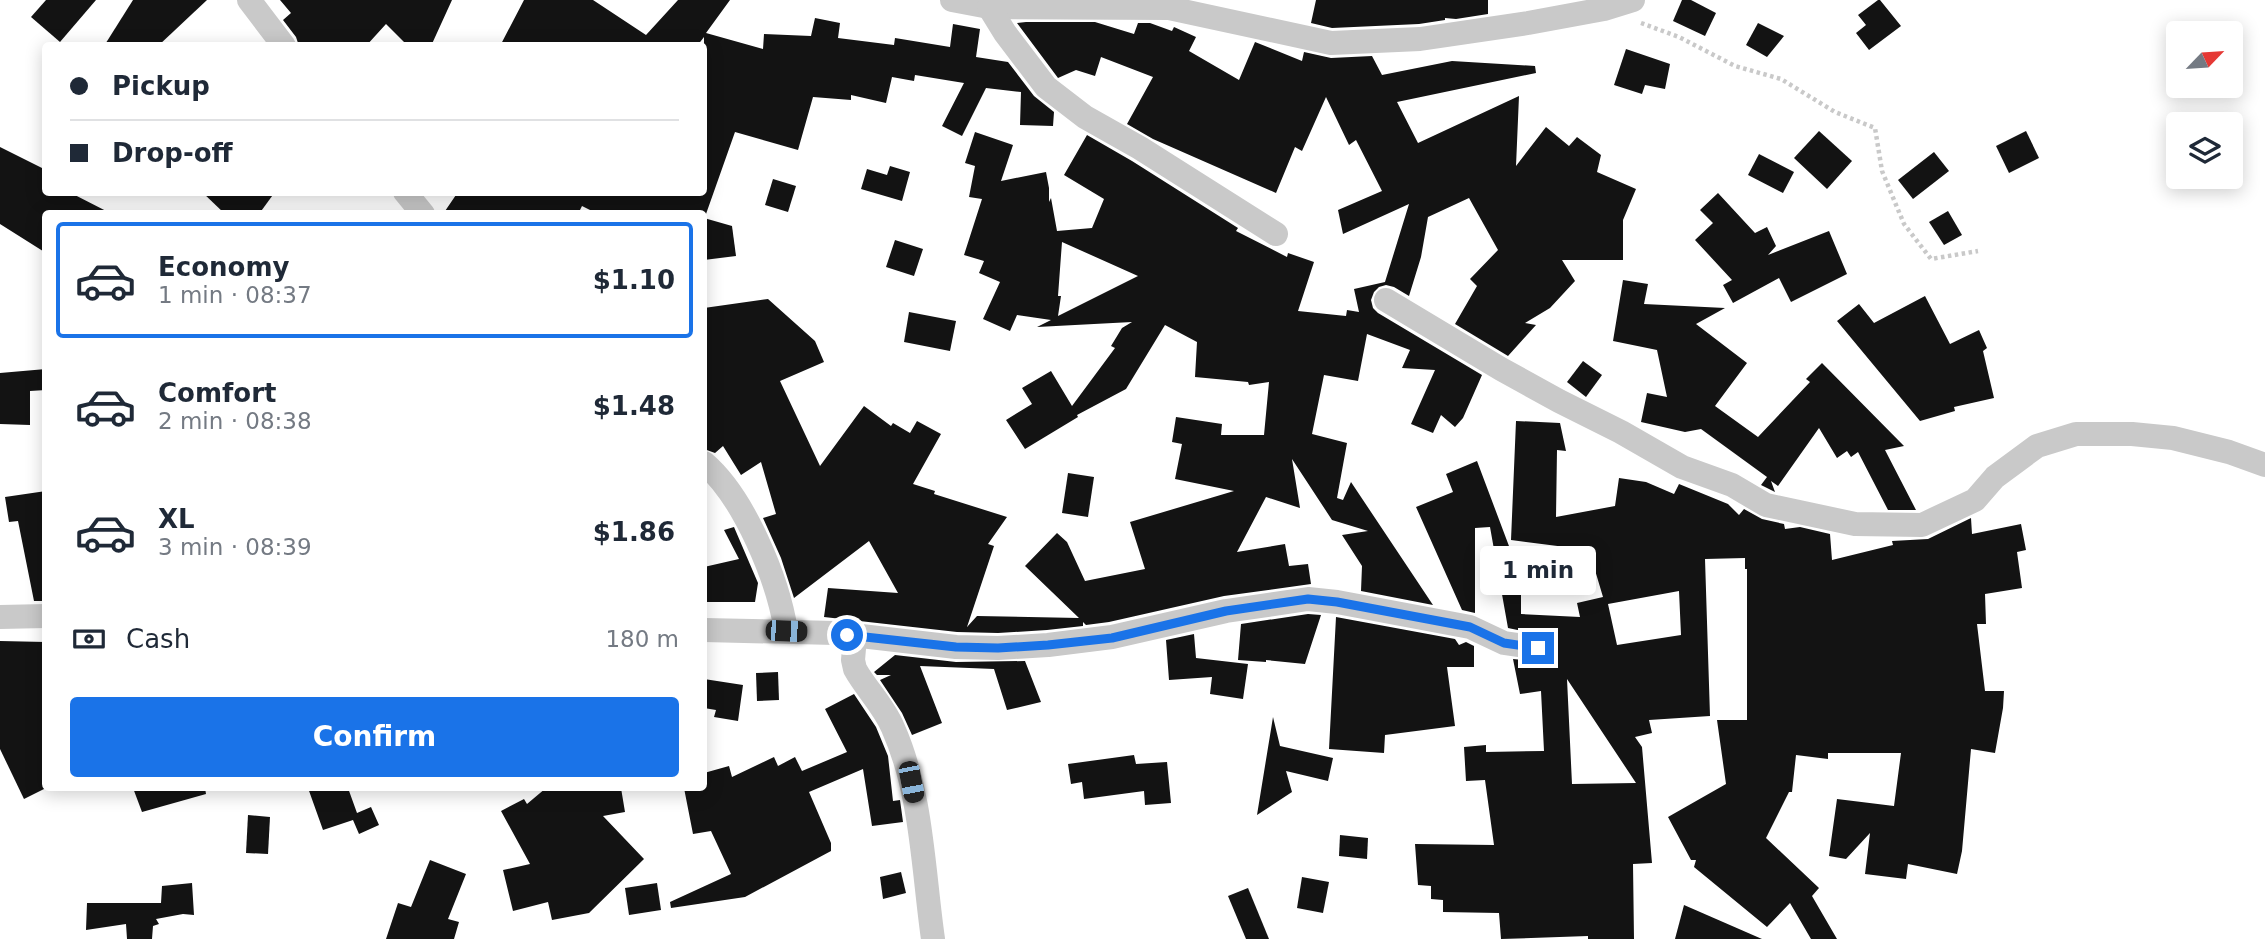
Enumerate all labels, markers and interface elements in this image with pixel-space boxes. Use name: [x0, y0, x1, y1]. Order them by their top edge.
north arrow: [2166, 21, 2244, 98]
map controls: [2166, 21, 2243, 189]
text: Pickup: [112, 71, 210, 101]
button: layers: [2166, 112, 2243, 189]
text: Drop-off: [112, 138, 233, 168]
icon: car: [74, 249, 137, 312]
text: Economy: [158, 252, 289, 282]
text: $1.10: [593, 265, 675, 295]
text: 1 min · 08:37: [158, 282, 312, 308]
icon: car: [74, 375, 137, 438]
text: Comfort: [158, 378, 276, 408]
text: $1.48: [593, 391, 675, 421]
text: 2 min · 08:38: [158, 408, 312, 434]
icon: car: [74, 501, 137, 564]
text: XL: [158, 504, 195, 534]
text: $1.86: [593, 517, 675, 547]
text: 3 min · 08:39: [158, 534, 312, 560]
callout: 1 min: [1480, 546, 1596, 596]
text: 1 min: [1502, 557, 1574, 583]
route start: [831, 619, 863, 651]
icon: cash: [70, 620, 108, 658]
car: [765, 620, 808, 642]
text: Cash: [126, 624, 190, 654]
text: 180 m: [605, 626, 679, 652]
route end: [1522, 632, 1554, 664]
button: Confirm: [70, 697, 679, 777]
car: [897, 759, 926, 805]

